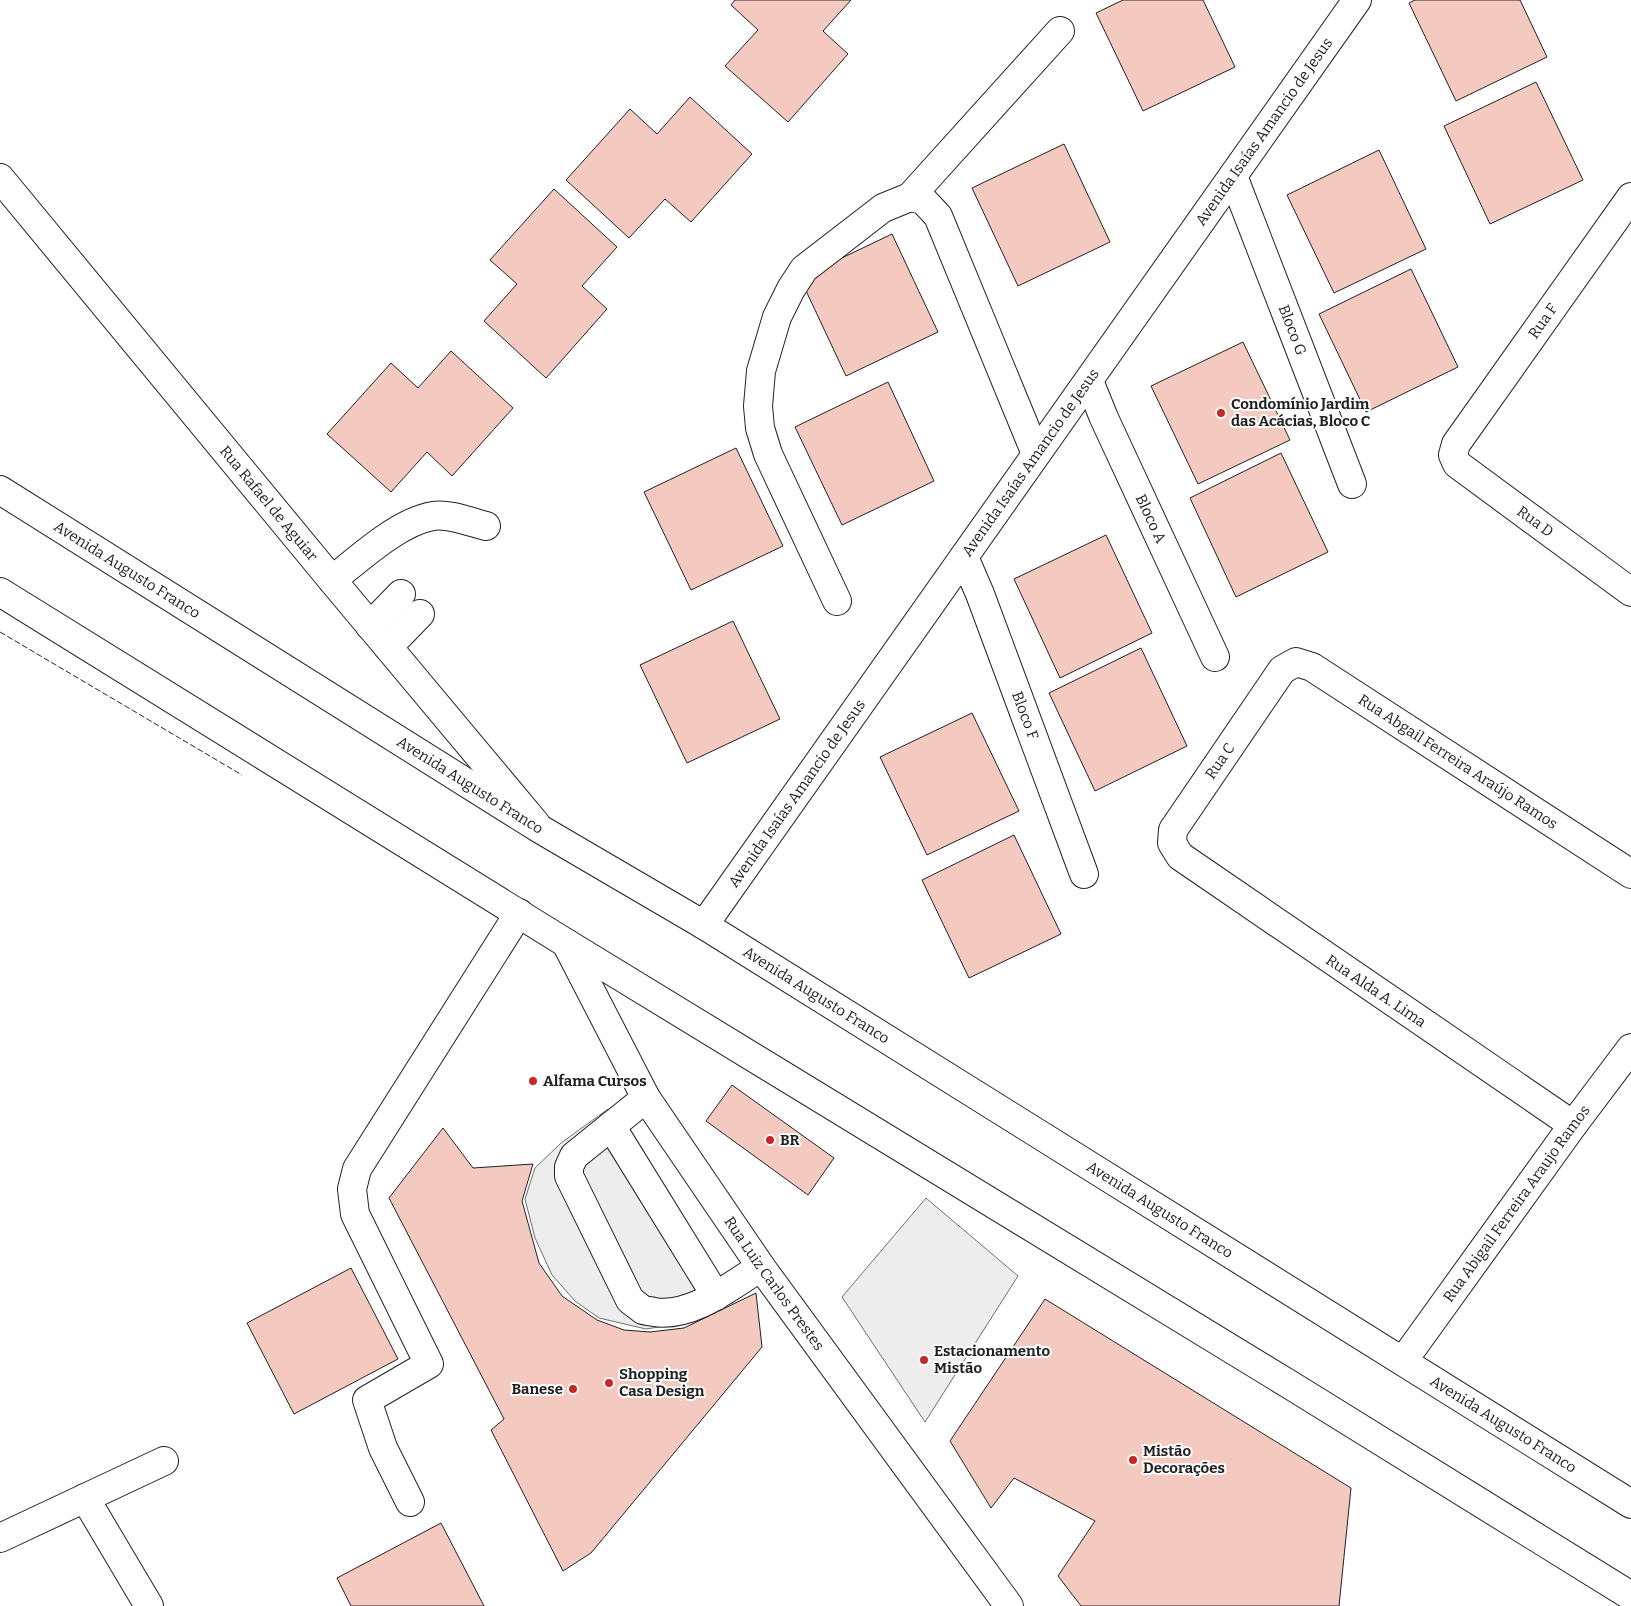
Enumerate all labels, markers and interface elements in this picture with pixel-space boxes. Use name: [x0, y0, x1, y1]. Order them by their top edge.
street label: Avenida Isaías Amancio de Jesus: [1192, 34, 1336, 229]
street label: Rua F: [1525, 300, 1562, 342]
street label: Bloco G: [1275, 302, 1310, 358]
street label: Avenida Isaías Amancio de Jesus: [958, 365, 1103, 560]
place label: Condomínio Jardim das Acácias, Bloco C: [1231, 395, 1370, 430]
marker: Condomínio Jardim das Acácias, Bloco C: [1215, 407, 1227, 419]
street label: Rua Rafael de Aguiar: [216, 442, 322, 565]
street label: Bloco A: [1132, 491, 1170, 547]
street label: Rua D: [1513, 502, 1557, 541]
street label: Avenida Augusto Franco: [51, 517, 203, 622]
street label: Bloco F: [1008, 689, 1042, 743]
street label: Rua Abgail Ferreira Araújo Ramos: [1355, 690, 1561, 833]
street label: Avenida Isaías Amancio de Jesus: [724, 696, 869, 891]
street label: Avenida Augusto Franco: [394, 733, 546, 838]
street label: Rua C: [1201, 739, 1239, 783]
street label: Avenida Augusto Franco: [740, 943, 893, 1048]
street label: Rua Alda A. Lima: [1323, 951, 1429, 1031]
place label: Alfama Cursos: [543, 1072, 647, 1090]
marker: Alfama Cursos: [527, 1075, 539, 1087]
street label: Rua Abigail Ferreira Araujo Ramos: [1439, 1102, 1594, 1306]
place label: BR: [780, 1131, 799, 1149]
marker: BR: [764, 1134, 776, 1146]
street label: Avenida Augusto Franco: [1083, 1157, 1236, 1262]
street label: Rua Luiz Carlos Prestes: [720, 1213, 828, 1354]
place label: Estacionamento Mistão: [934, 1342, 1050, 1377]
marker: Estacionamento Mistão: [918, 1354, 930, 1366]
place label: Shopping Casa Design: [619, 1365, 705, 1400]
street label: Avenida Augusto Franco: [1427, 1372, 1580, 1477]
marker: Shopping Casa Design: [603, 1377, 615, 1389]
place label: Banese: [512, 1380, 563, 1398]
marker: Banese: [567, 1383, 579, 1395]
place label: Mistão Decorações: [1143, 1442, 1225, 1477]
marker: Mistão Decorações: [1127, 1454, 1139, 1466]

